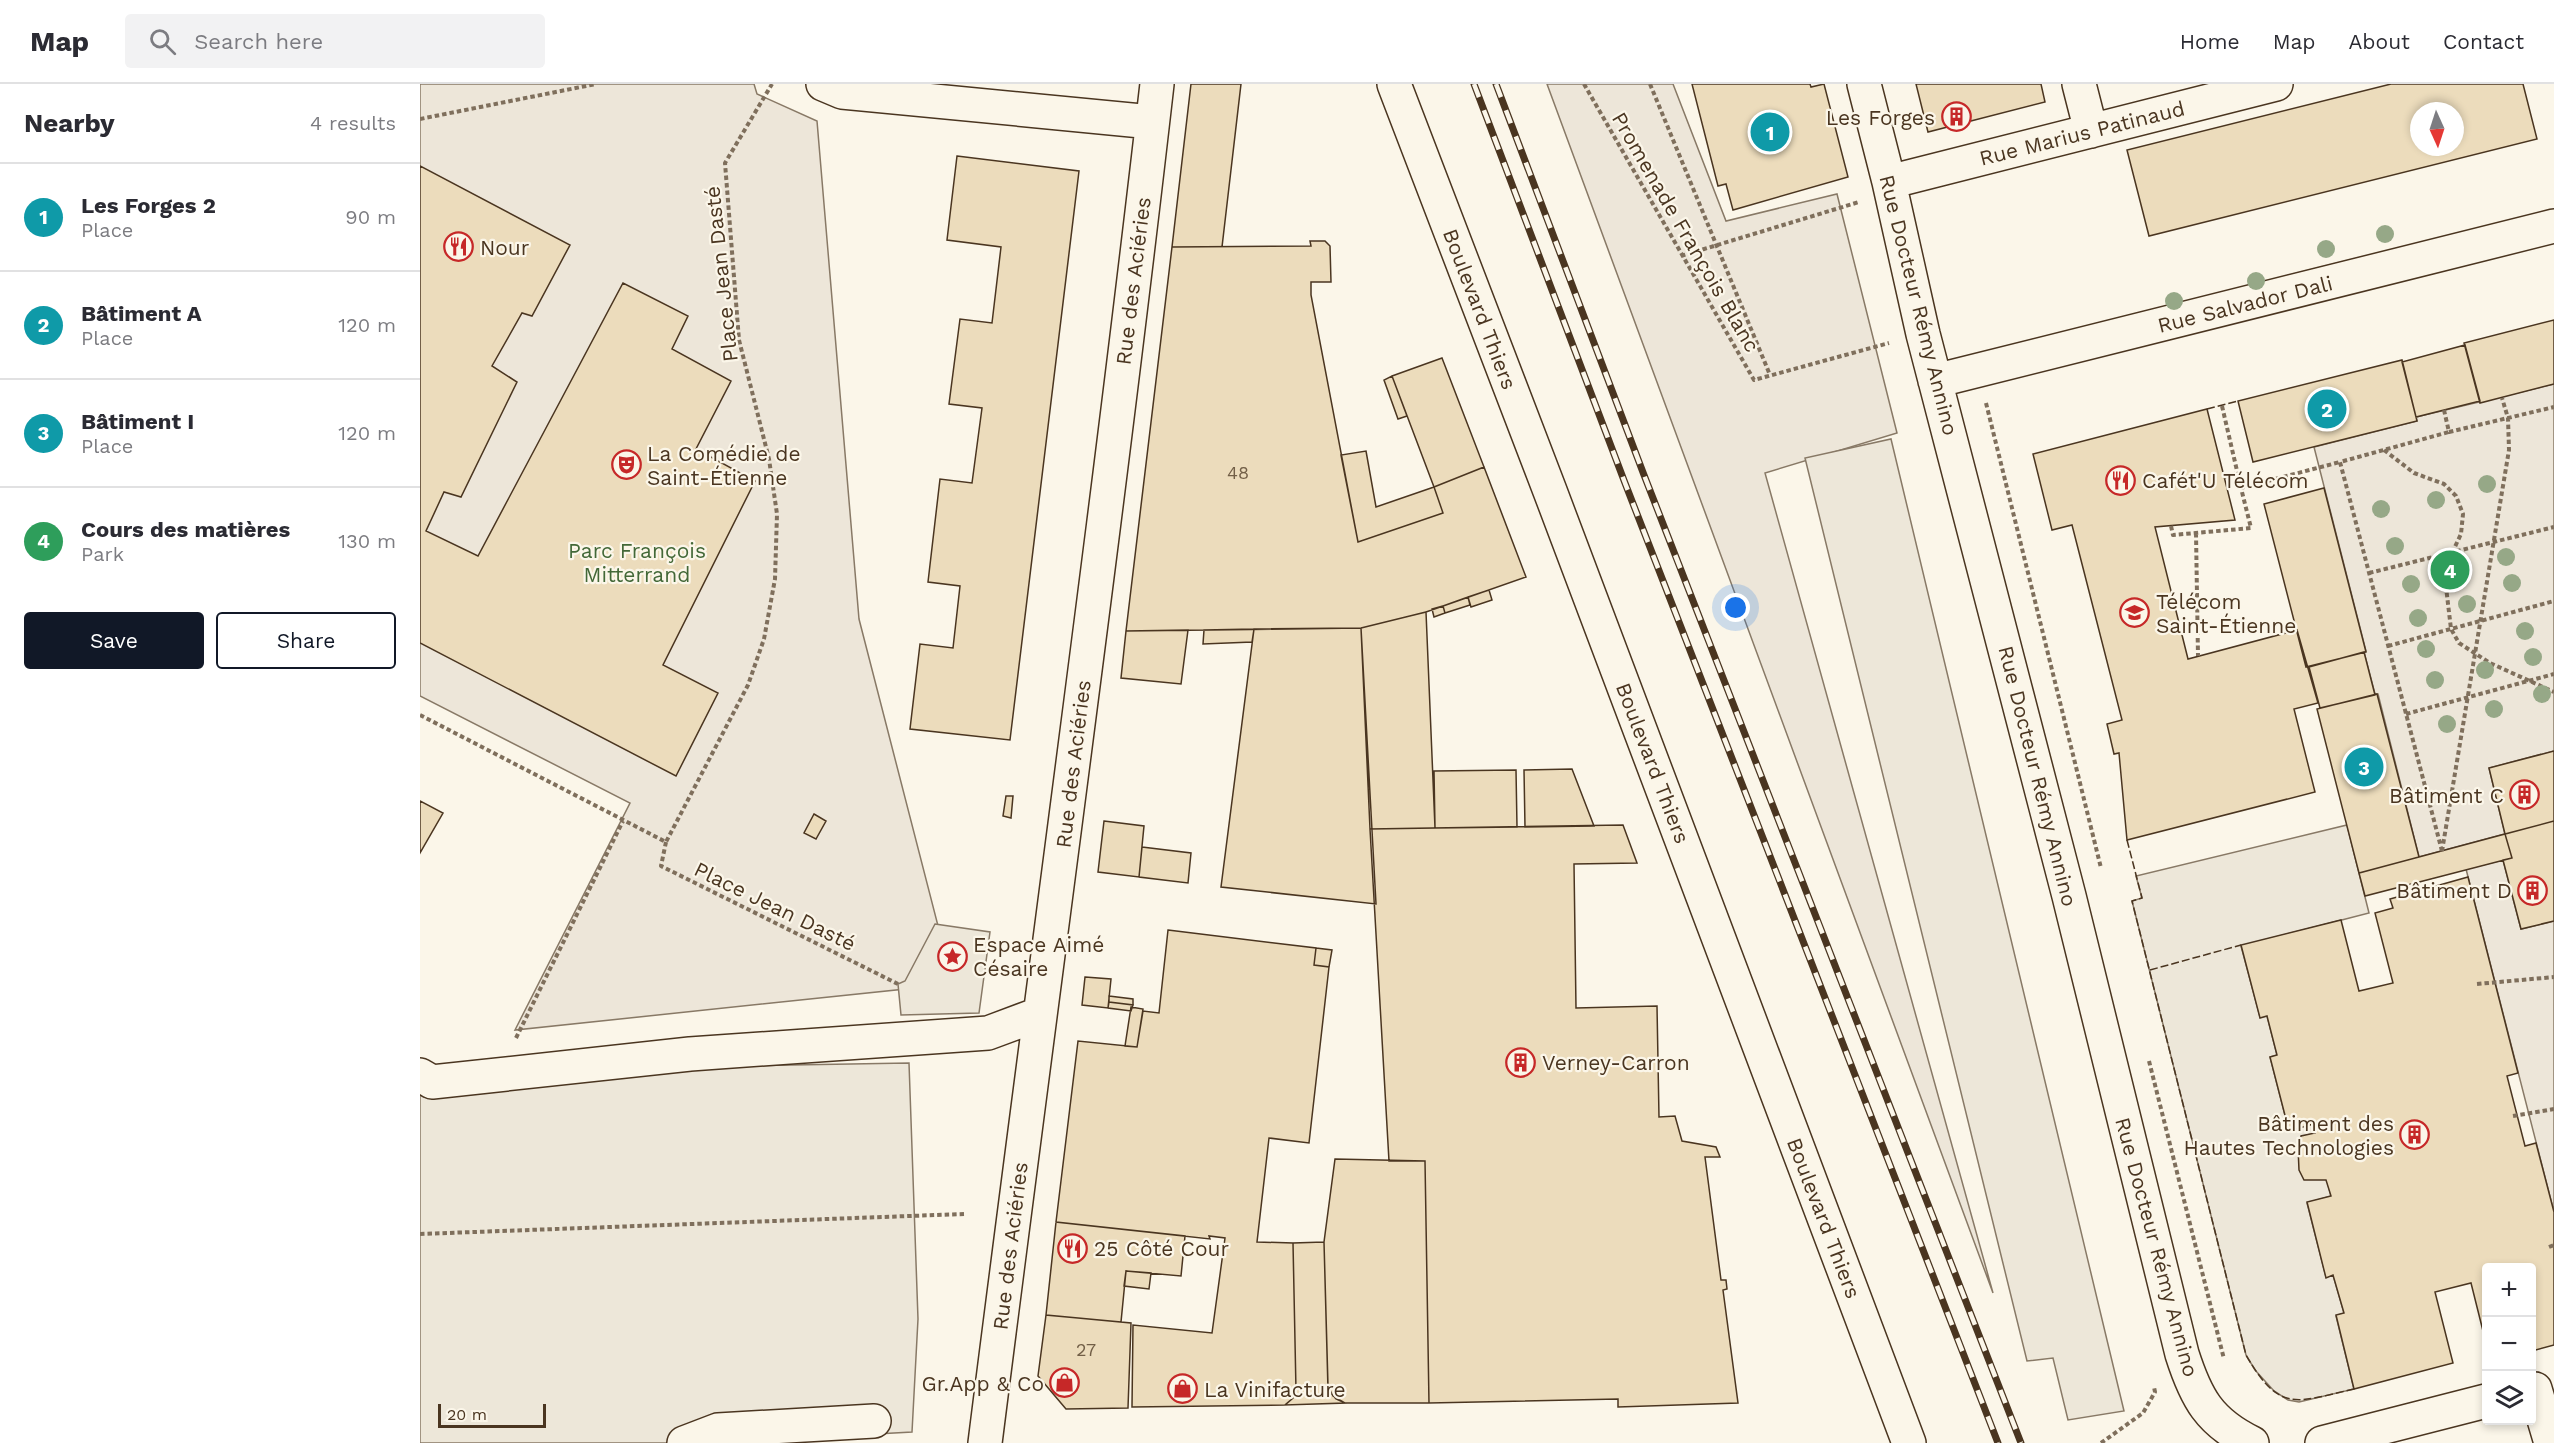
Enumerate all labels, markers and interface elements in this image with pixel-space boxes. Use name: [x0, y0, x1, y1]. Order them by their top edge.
search box: [125, 14, 545, 68]
text: Map: [30, 25, 89, 58]
icon: search: [146, 25, 179, 58]
text: Search here: [194, 29, 323, 54]
text: Home: [2180, 29, 2240, 54]
text: Map: [2273, 29, 2316, 54]
text: About: [2349, 29, 2410, 54]
text: Contact: [2443, 29, 2524, 54]
street label: Rue Marius Patinaud: [1977, 95, 2187, 171]
building icon: Les Forges: [1940, 101, 1972, 133]
north arrow: [2410, 102, 2464, 156]
place label: Les Forges: [1826, 105, 1935, 130]
street label: Promenade François Blanc: [1607, 107, 1765, 357]
text: Nearby: [24, 108, 115, 138]
pin: 1: [1750, 110, 1790, 154]
text: 4 results: [310, 111, 396, 135]
street label: Rue Docteur Rémy Annino: [1874, 172, 1964, 438]
street label: Place Jean Dasté: [699, 185, 743, 363]
text: Les Forges 2: [81, 193, 216, 218]
street label: Rue des Aciéries: [1110, 196, 1156, 366]
text: 1: [39, 205, 48, 229]
text: 90 m: [345, 205, 396, 229]
text: Place: [81, 218, 133, 242]
street label: Boulevard Thiers: [1438, 225, 1522, 393]
restaurant icon: Nour: [443, 231, 475, 263]
place label: Nour: [480, 235, 530, 260]
street label: Rue Salvador Dali: [2155, 270, 2335, 338]
text: Bâtiment A: [81, 301, 202, 326]
text: 2: [38, 313, 49, 337]
text: 120 m: [338, 313, 396, 337]
text: Place: [81, 326, 133, 350]
pin: 2: [2308, 386, 2346, 432]
text: Bâtiment I: [81, 409, 194, 434]
text: 3: [38, 421, 49, 445]
text: 120 m: [338, 421, 396, 445]
text: Place: [81, 434, 133, 458]
place label: La Comédie de Saint-Étienne: [647, 441, 801, 490]
theatre icon: La Comédie de Saint-Étienne: [610, 449, 642, 481]
house number: 48: [1227, 462, 1249, 483]
restaurant icon: Cafét'U Télécom: [2105, 464, 2137, 496]
place label: Cafét'U Télécom: [2142, 468, 2309, 493]
text: Cours des matières: [81, 517, 290, 542]
text: 4: [37, 529, 50, 553]
text: 130 m: [338, 529, 396, 553]
park label: Parc François Mitterrand: [568, 538, 706, 587]
text: Park: [81, 542, 124, 566]
pin: 4: [2430, 548, 2470, 592]
place label: Télécom Saint-Étienne: [2156, 589, 2296, 638]
your location: [1721, 593, 1750, 622]
school or university icon: Télécom Saint-Étienne: [2119, 597, 2151, 629]
button: Save: [24, 612, 204, 669]
button: Share: [216, 612, 396, 669]
street label: Rue Docteur Rémy Annino: [1993, 643, 2083, 909]
street label: Rue des Aciéries: [1050, 679, 1096, 849]
street label: Boulevard Thiers: [1611, 679, 1695, 847]
pin: 3: [2344, 744, 2384, 790]
building icon: Bâtiment C: [2509, 779, 2541, 811]
place label: Bâtiment C: [2389, 783, 2504, 808]
street label: Place Jean Dasté: [690, 856, 860, 956]
building icon: Bâtiment D: [2517, 874, 2549, 906]
place label: Bâtiment D: [2396, 878, 2512, 903]
place label: Espace Aimé Césaire: [973, 932, 1104, 981]
place icon: Espace Aimé Césaire: [936, 940, 968, 972]
building icon: Verney-Carron: [1505, 1046, 1537, 1078]
place label: Verney-Carron: [1542, 1050, 1690, 1075]
place label: Bâtiment des Hautes Technologies: [2183, 1111, 2394, 1160]
street label: Rue Docteur Rémy Annino: [2110, 1114, 2204, 1380]
building icon: Bâtiment des Hautes Technologies: [2399, 1119, 2431, 1151]
street label: Boulevard Thiers: [1782, 1134, 1866, 1302]
street label: Rue des Aciéries: [987, 1161, 1033, 1331]
restaurant icon: 25 Côté Cour: [1057, 1232, 1089, 1264]
place label: 25 Côté Cour: [1094, 1236, 1229, 1261]
map controls: [2482, 1263, 2536, 1425]
button: +: [2482, 1263, 2536, 1317]
button: −: [2482, 1317, 2536, 1371]
house number: 27: [1076, 1339, 1096, 1360]
shop icon: Gr.App & Co: [1049, 1367, 1081, 1399]
place label: Gr.App & Co: [922, 1371, 1044, 1396]
button: layers: [2482, 1371, 2536, 1425]
shop icon: La Vinifacture: [1167, 1373, 1199, 1405]
place label: La Vinifacture: [1204, 1377, 1346, 1402]
scale bar: [438, 1401, 546, 1428]
text: 20 m: [447, 1405, 487, 1424]

